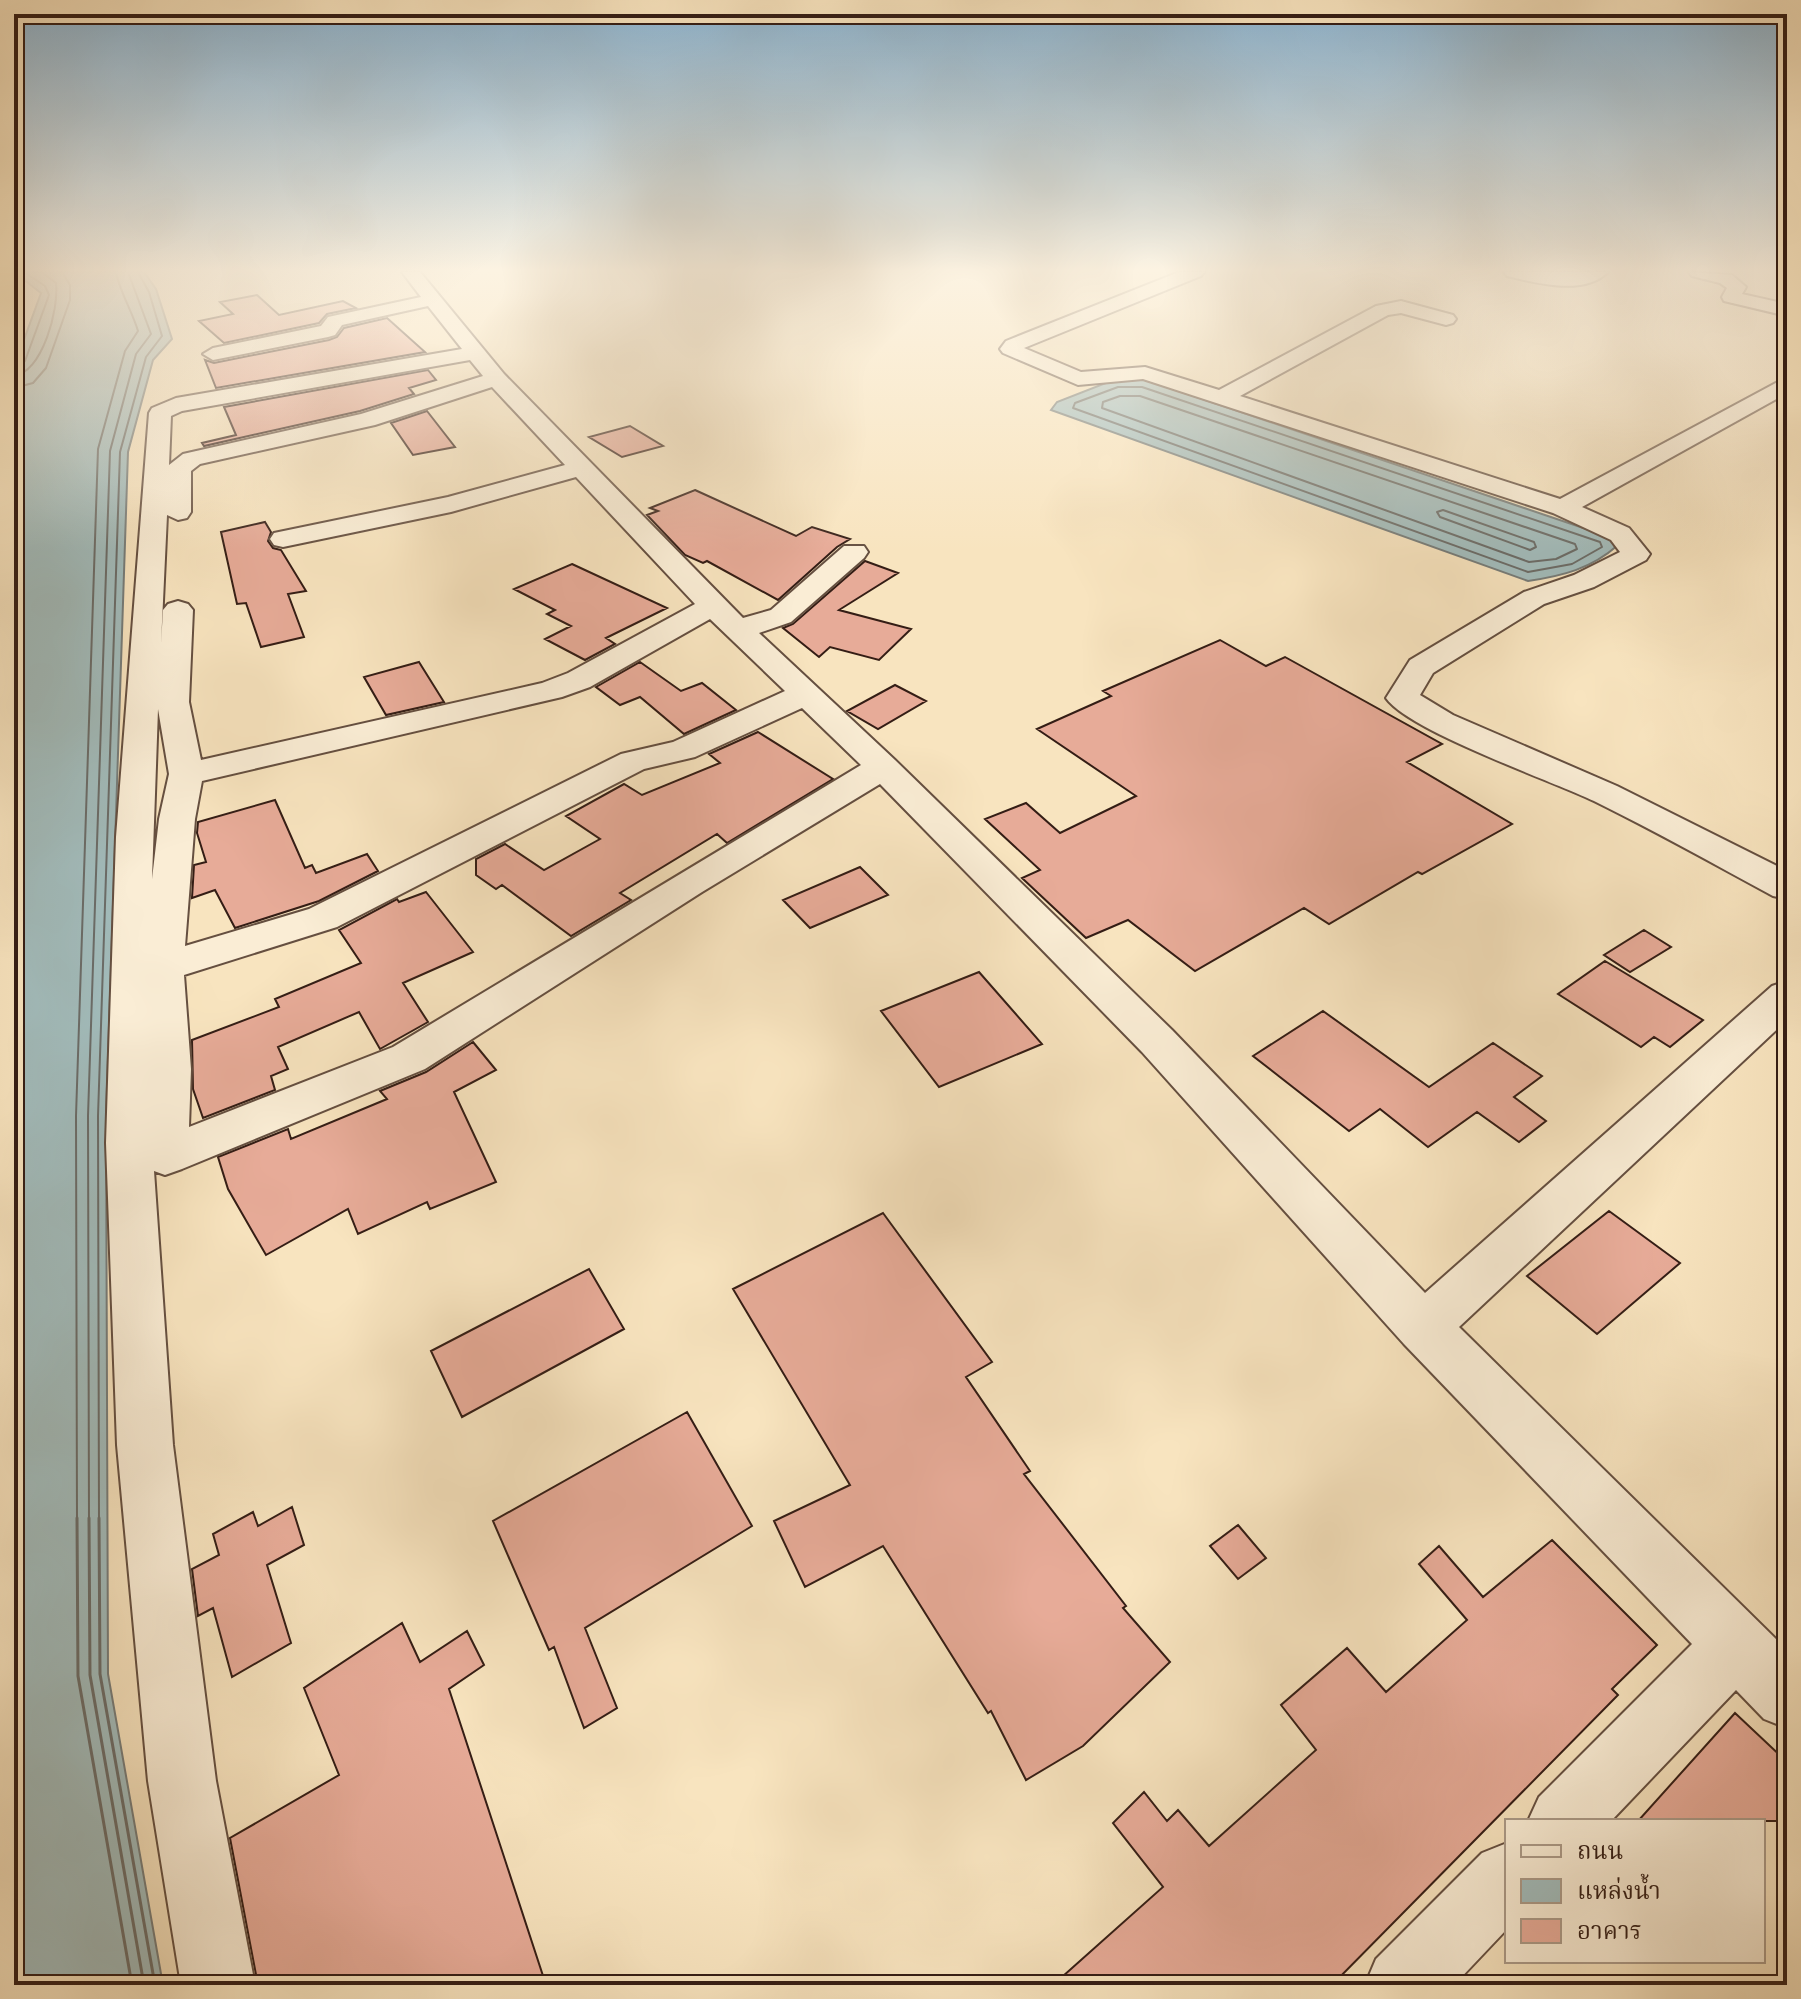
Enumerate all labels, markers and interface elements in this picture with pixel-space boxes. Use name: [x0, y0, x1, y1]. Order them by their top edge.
legend: [1505, 1819, 1765, 1963]
text: ถนน: [1577, 1835, 1623, 1868]
text: แหล่งน้ำ: [1577, 1873, 1661, 1908]
text: อาคาร: [1577, 1915, 1642, 1948]

